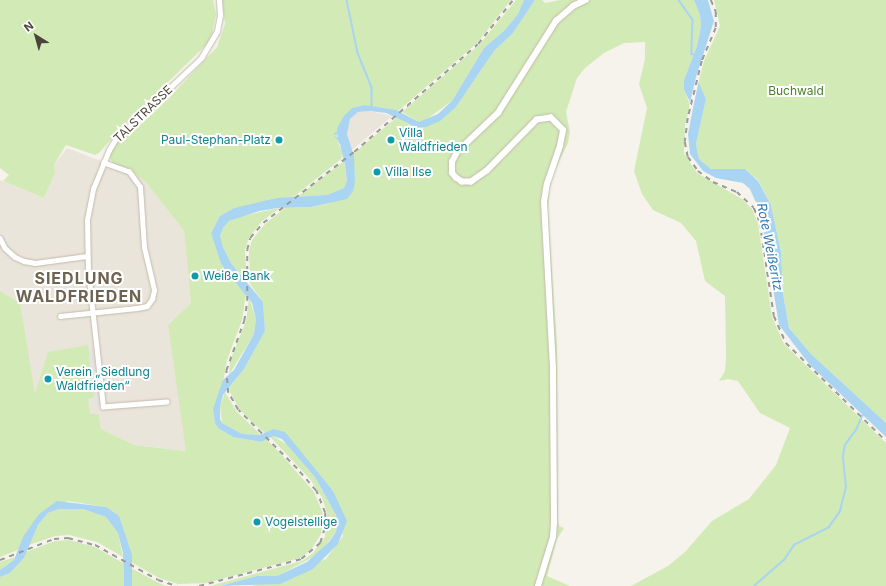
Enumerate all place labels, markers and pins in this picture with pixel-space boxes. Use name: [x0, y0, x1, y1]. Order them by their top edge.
place label: Villa Waldfrieden: [399, 126, 468, 154]
place label: Paul-Stephan-Platz: [161, 133, 271, 147]
marker: Paul-Stephan-Platz: [274, 135, 284, 145]
marker: Villa Waldfrieden: [386, 135, 396, 145]
place label: Villa Ilse: [385, 165, 432, 179]
marker: Villa Ilse: [372, 167, 382, 177]
place label: Weiße Bank: [203, 269, 270, 283]
marker: Weiße Bank: [190, 271, 200, 281]
place label: Verein „Siedlung Waldfrieden“: [56, 365, 150, 393]
marker: Verein „Siedlung Waldfrieden“: [43, 374, 53, 384]
place label: Vogelstellige: [265, 515, 337, 529]
marker: Vogelstellige: [252, 517, 262, 527]

